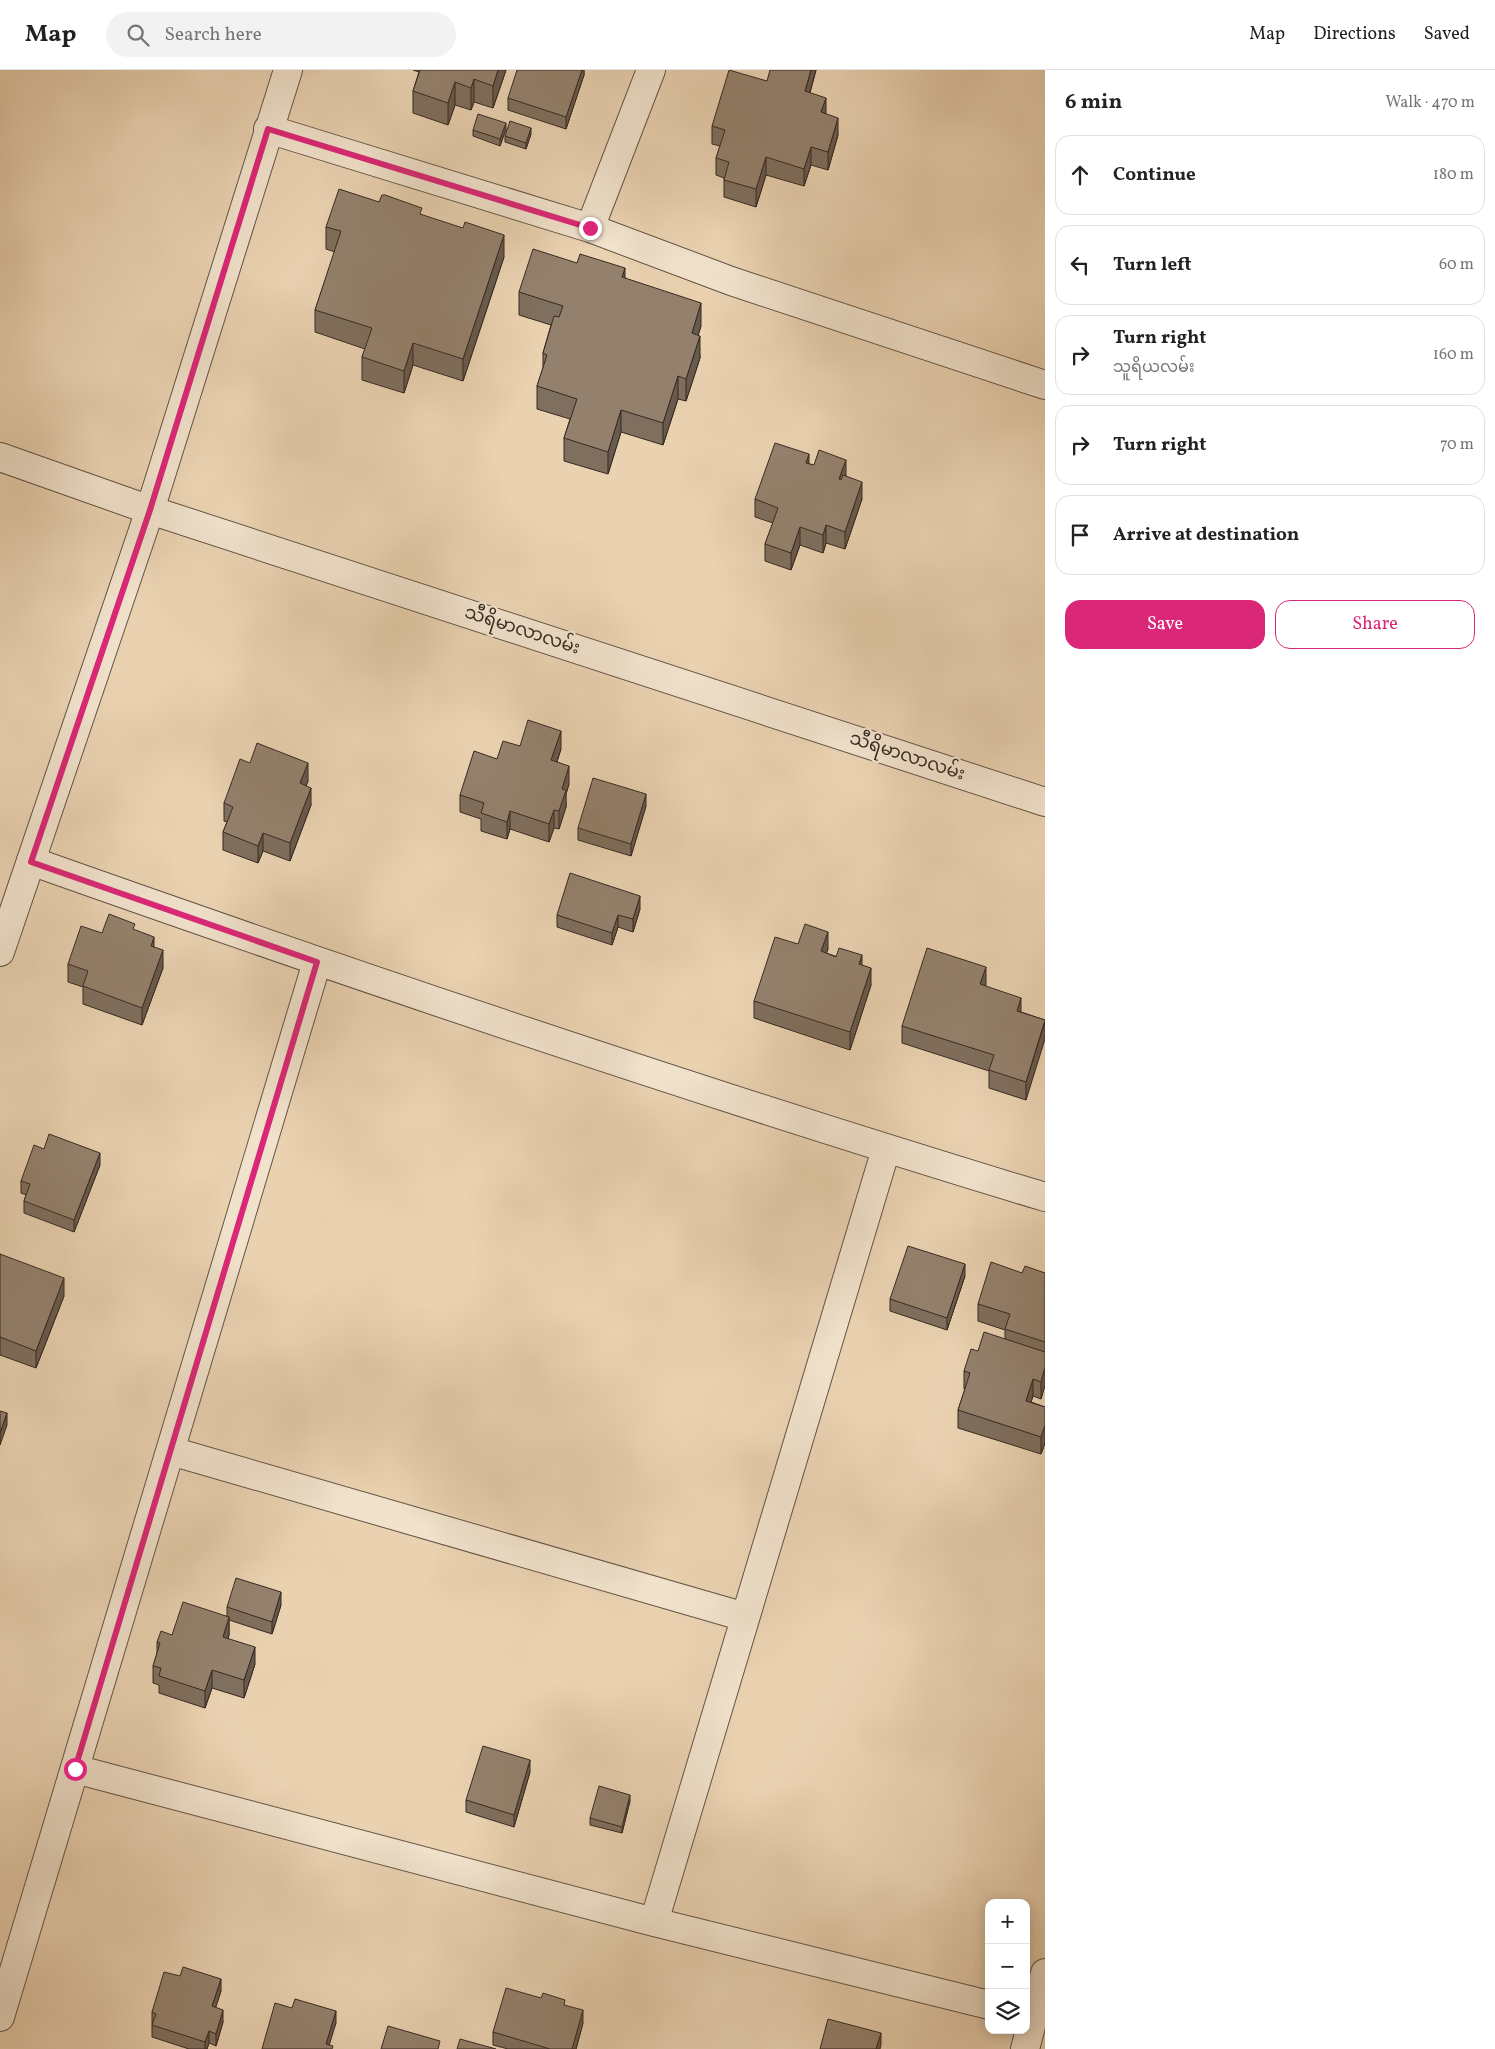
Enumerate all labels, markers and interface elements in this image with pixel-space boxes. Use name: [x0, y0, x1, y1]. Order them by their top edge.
search box: [106, 12, 456, 57]
text: Map: [25, 18, 76, 52]
icon: search: [124, 21, 152, 49]
text: Search here: [164, 22, 262, 48]
text: Map: [1249, 22, 1285, 47]
text: Directions: [1313, 22, 1396, 47]
text: Saved: [1424, 22, 1470, 47]
text: 6 min: [1065, 88, 1122, 117]
text: Walk · 470 m: [1385, 92, 1475, 114]
icon: ahead: [1066, 161, 1094, 189]
text: Continue: [1113, 162, 1196, 188]
text: 180 m: [1433, 164, 1474, 186]
route end: [579, 217, 602, 240]
icon: left: [1066, 251, 1094, 279]
text: Turn left: [1113, 252, 1192, 278]
text: 60 m: [1439, 254, 1474, 276]
text: Turn right: [1113, 325, 1206, 351]
icon: right: [1066, 341, 1094, 369]
text: 160 m: [1433, 344, 1474, 366]
text: သူရိယလမ်း: [1113, 357, 1194, 379]
icon: right: [1066, 431, 1094, 459]
text: Turn right: [1113, 432, 1206, 458]
text: 70 m: [1440, 434, 1474, 456]
icon: arrive: [1066, 521, 1094, 549]
text: Arrive at destination: [1113, 522, 1299, 548]
street label: သီရိမာလာလမ်း: [461, 598, 584, 662]
button: Save: [1065, 600, 1265, 649]
button: Share: [1275, 600, 1475, 649]
street label: သီရိမာလာလမ်း: [846, 724, 969, 788]
route start: [64, 1758, 87, 1781]
map controls: [985, 1899, 1030, 2034]
button: +: [985, 1899, 1030, 1944]
button: −: [985, 1944, 1030, 1989]
button: layers: [985, 1989, 1030, 2034]

